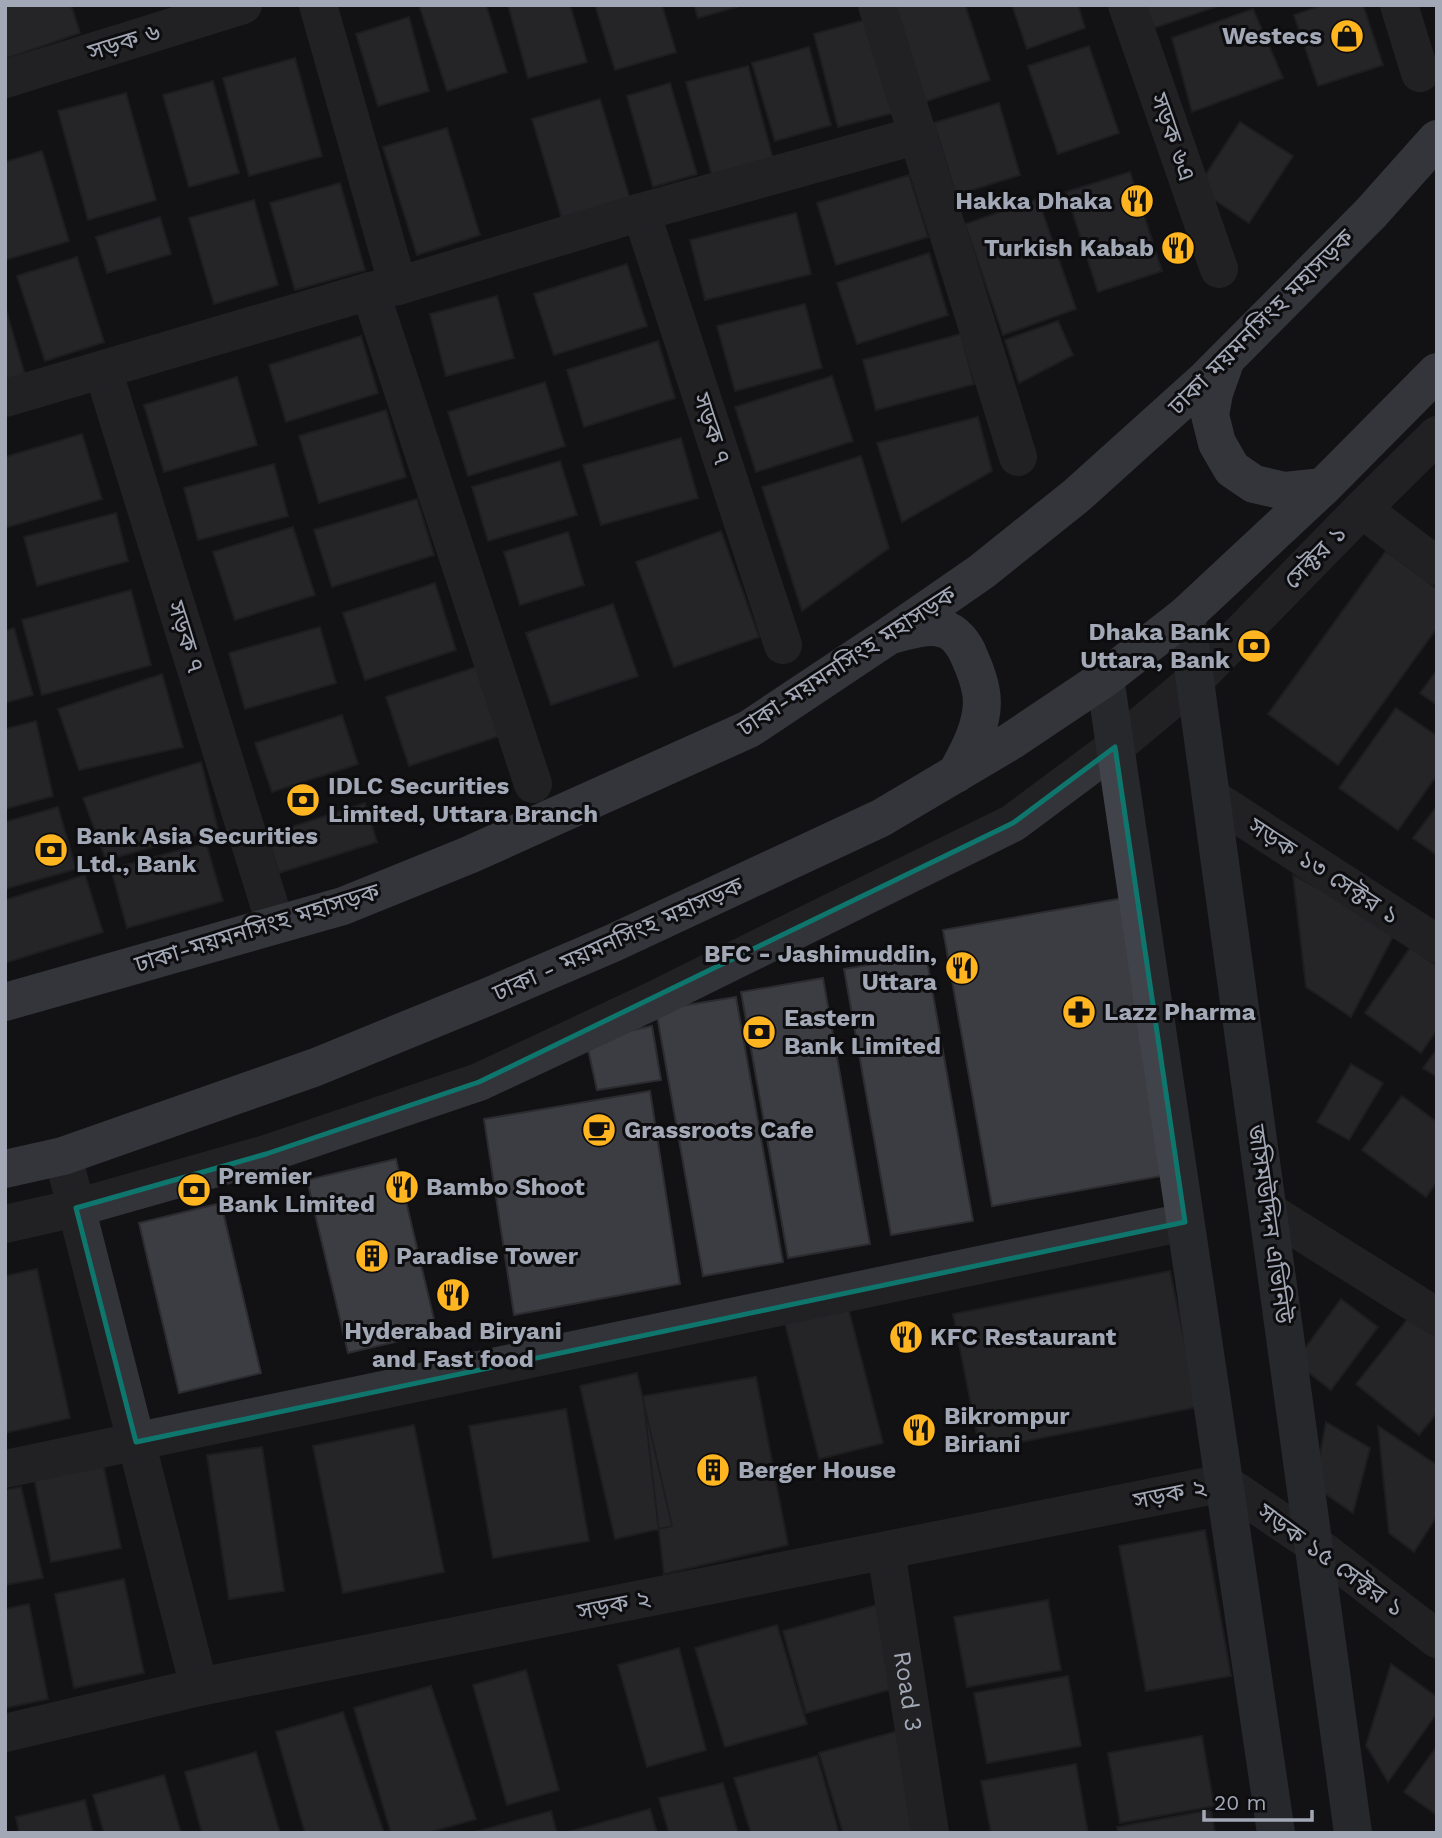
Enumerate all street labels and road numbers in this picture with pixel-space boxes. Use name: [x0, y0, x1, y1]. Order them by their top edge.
street label: সড়ক ৬: [84, 18, 163, 66]
street label: সড়ক ৬এ: [1145, 88, 1201, 185]
street label: ঢাকা ময়মনসিংহ মহাসড়ক: [1162, 223, 1360, 421]
street label: সড়ক ৭: [687, 389, 737, 468]
street label: সেক্টর ১: [1278, 519, 1352, 595]
street label: ঢাকা-ময়মনসিংহ মহাসড়ক: [732, 580, 962, 743]
street label: সড়ক ৭: [162, 597, 210, 676]
street label: সড়ক ১৩ সেক্টর ১: [1243, 811, 1405, 930]
street label: ঢাকা - ময়মনসিংহ মহাসড়ক: [488, 871, 748, 1007]
street label: ঢাকা-ময়মনসিংহ মহাসড়ক: [130, 877, 383, 979]
street label: জসিমউদ্দিন এভিনিউ: [1242, 1122, 1298, 1326]
street label: সড়ক ২: [1130, 1473, 1209, 1515]
street label: সড়ক ১৫ সেক্টর ১: [1252, 1497, 1410, 1622]
street label: সড়ক ২: [574, 1584, 653, 1626]
street label: Road 3: [888, 1649, 928, 1733]

